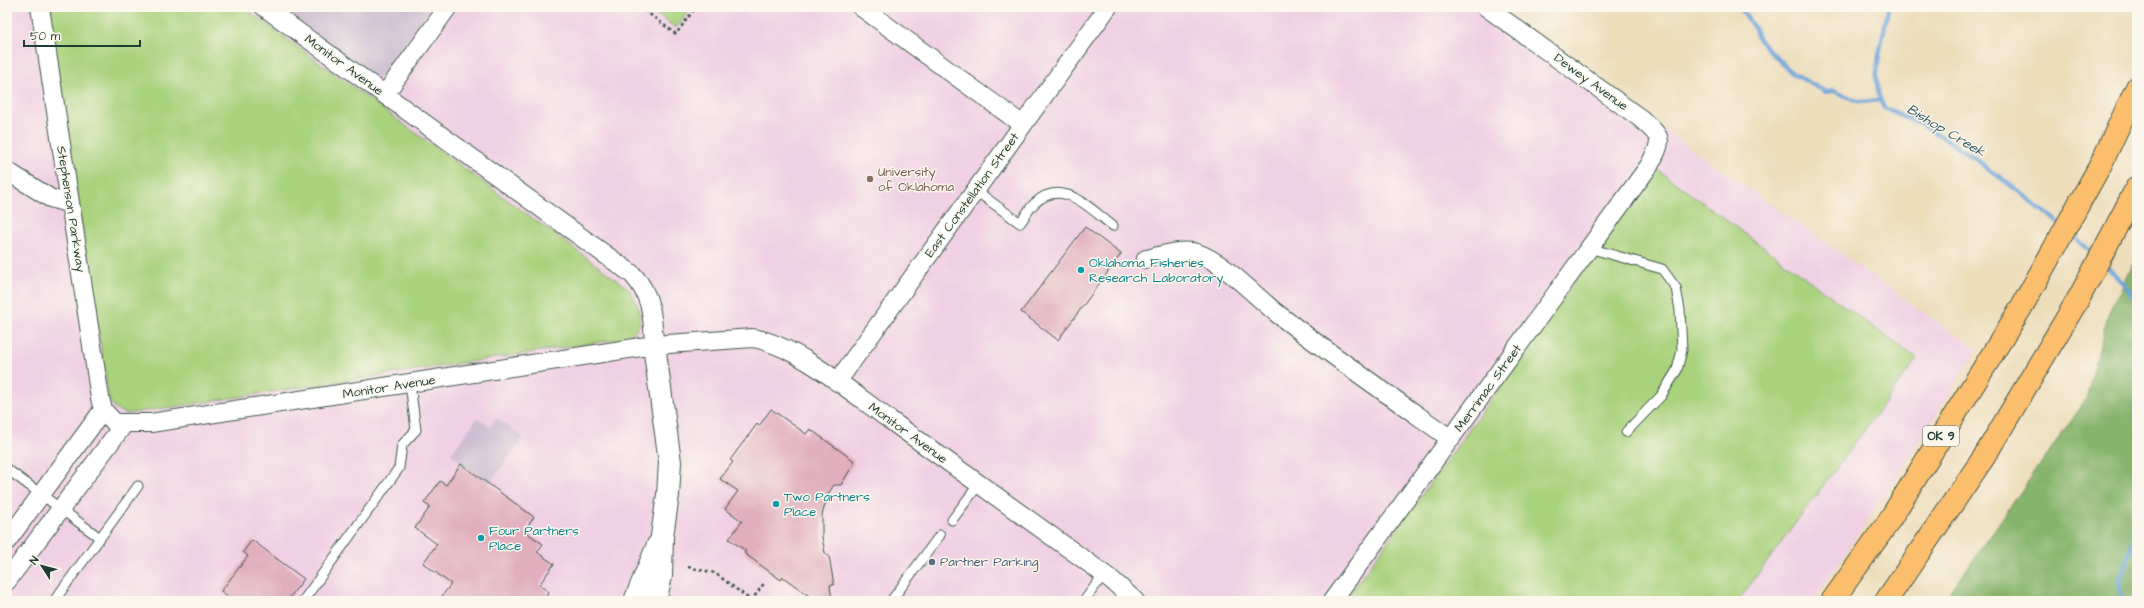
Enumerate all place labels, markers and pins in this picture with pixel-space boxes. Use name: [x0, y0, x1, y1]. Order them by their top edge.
place label: University of Oklahoma: [878, 163, 954, 196]
marker: University of Oklahoma: [865, 174, 875, 184]
place label: Oklahoma Fisheries Research Laboratory: [1089, 254, 1223, 288]
marker: Oklahoma Fisheries Research Laboratory: [1076, 265, 1086, 275]
place label: Two Partners Place: [784, 488, 870, 521]
marker: Two Partners Place: [771, 499, 781, 509]
place label: Four Partners Place: [489, 522, 579, 555]
marker: Four Partners Place: [476, 533, 486, 543]
place label: Partner Parking: [940, 553, 1039, 572]
marker: Partner Parking: [927, 557, 937, 567]

